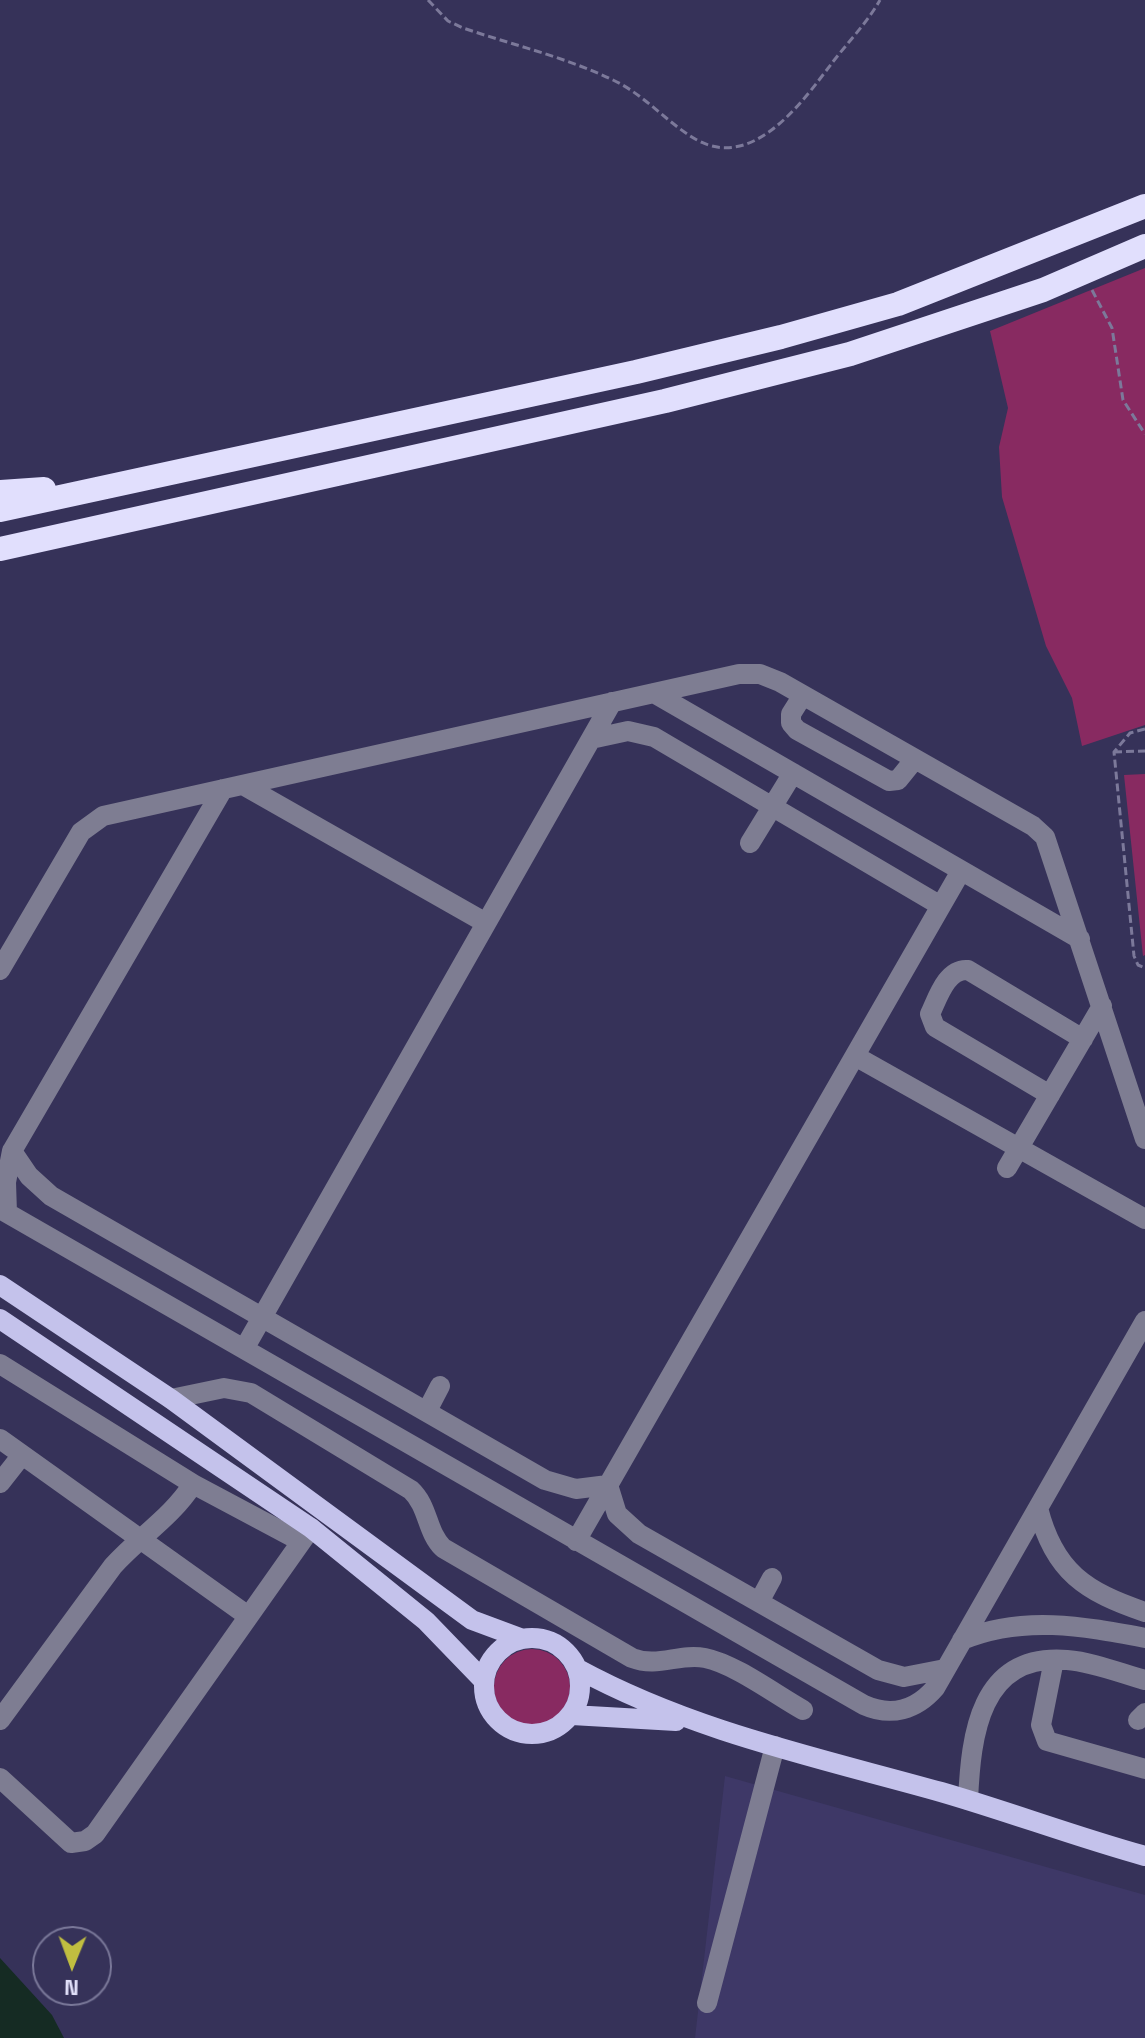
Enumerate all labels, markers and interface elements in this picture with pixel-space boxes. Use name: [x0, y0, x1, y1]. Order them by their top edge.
north arrow: [32, 1926, 112, 2006]
text: N: [64, 1974, 79, 2002]

